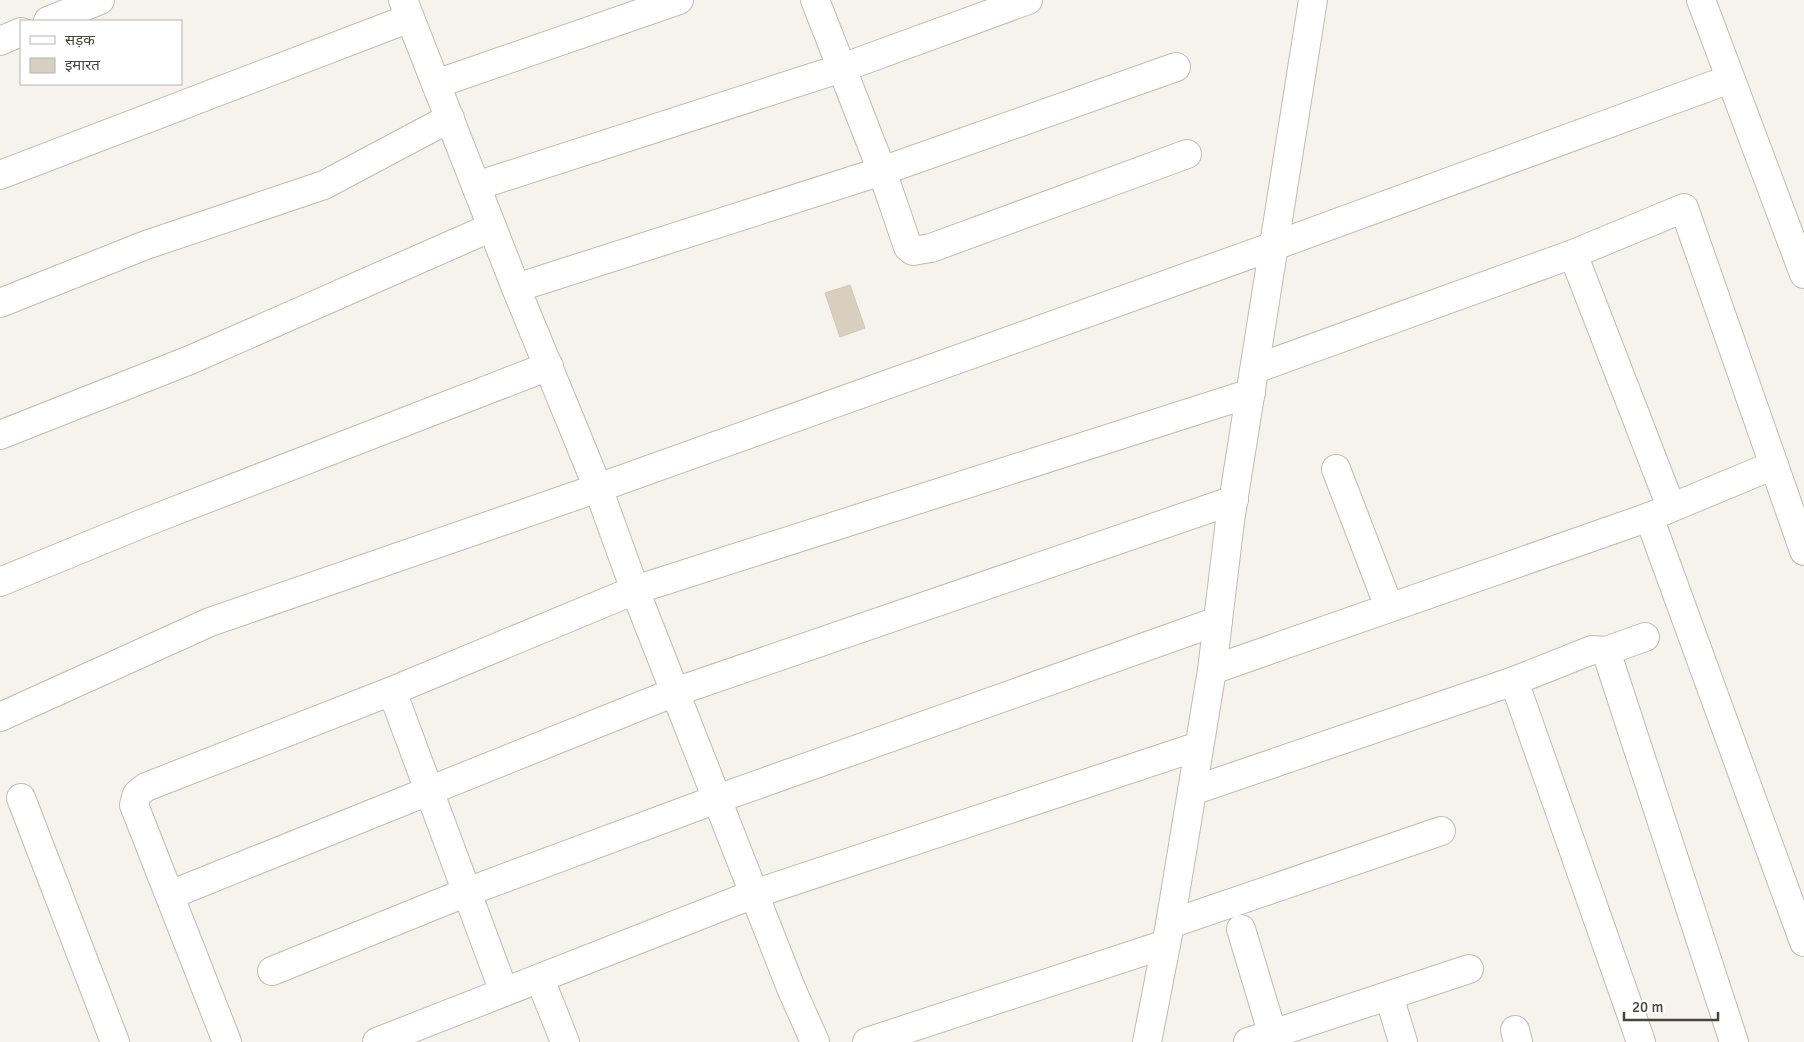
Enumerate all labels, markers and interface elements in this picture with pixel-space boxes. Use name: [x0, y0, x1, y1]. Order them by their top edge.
legend: [20, 20, 182, 85]
text: सड़क: [65, 31, 95, 49]
text: इमारत: [65, 56, 100, 74]
scale bar: [1624, 990, 1718, 1022]
text: 20 m: [1632, 998, 1663, 1016]

